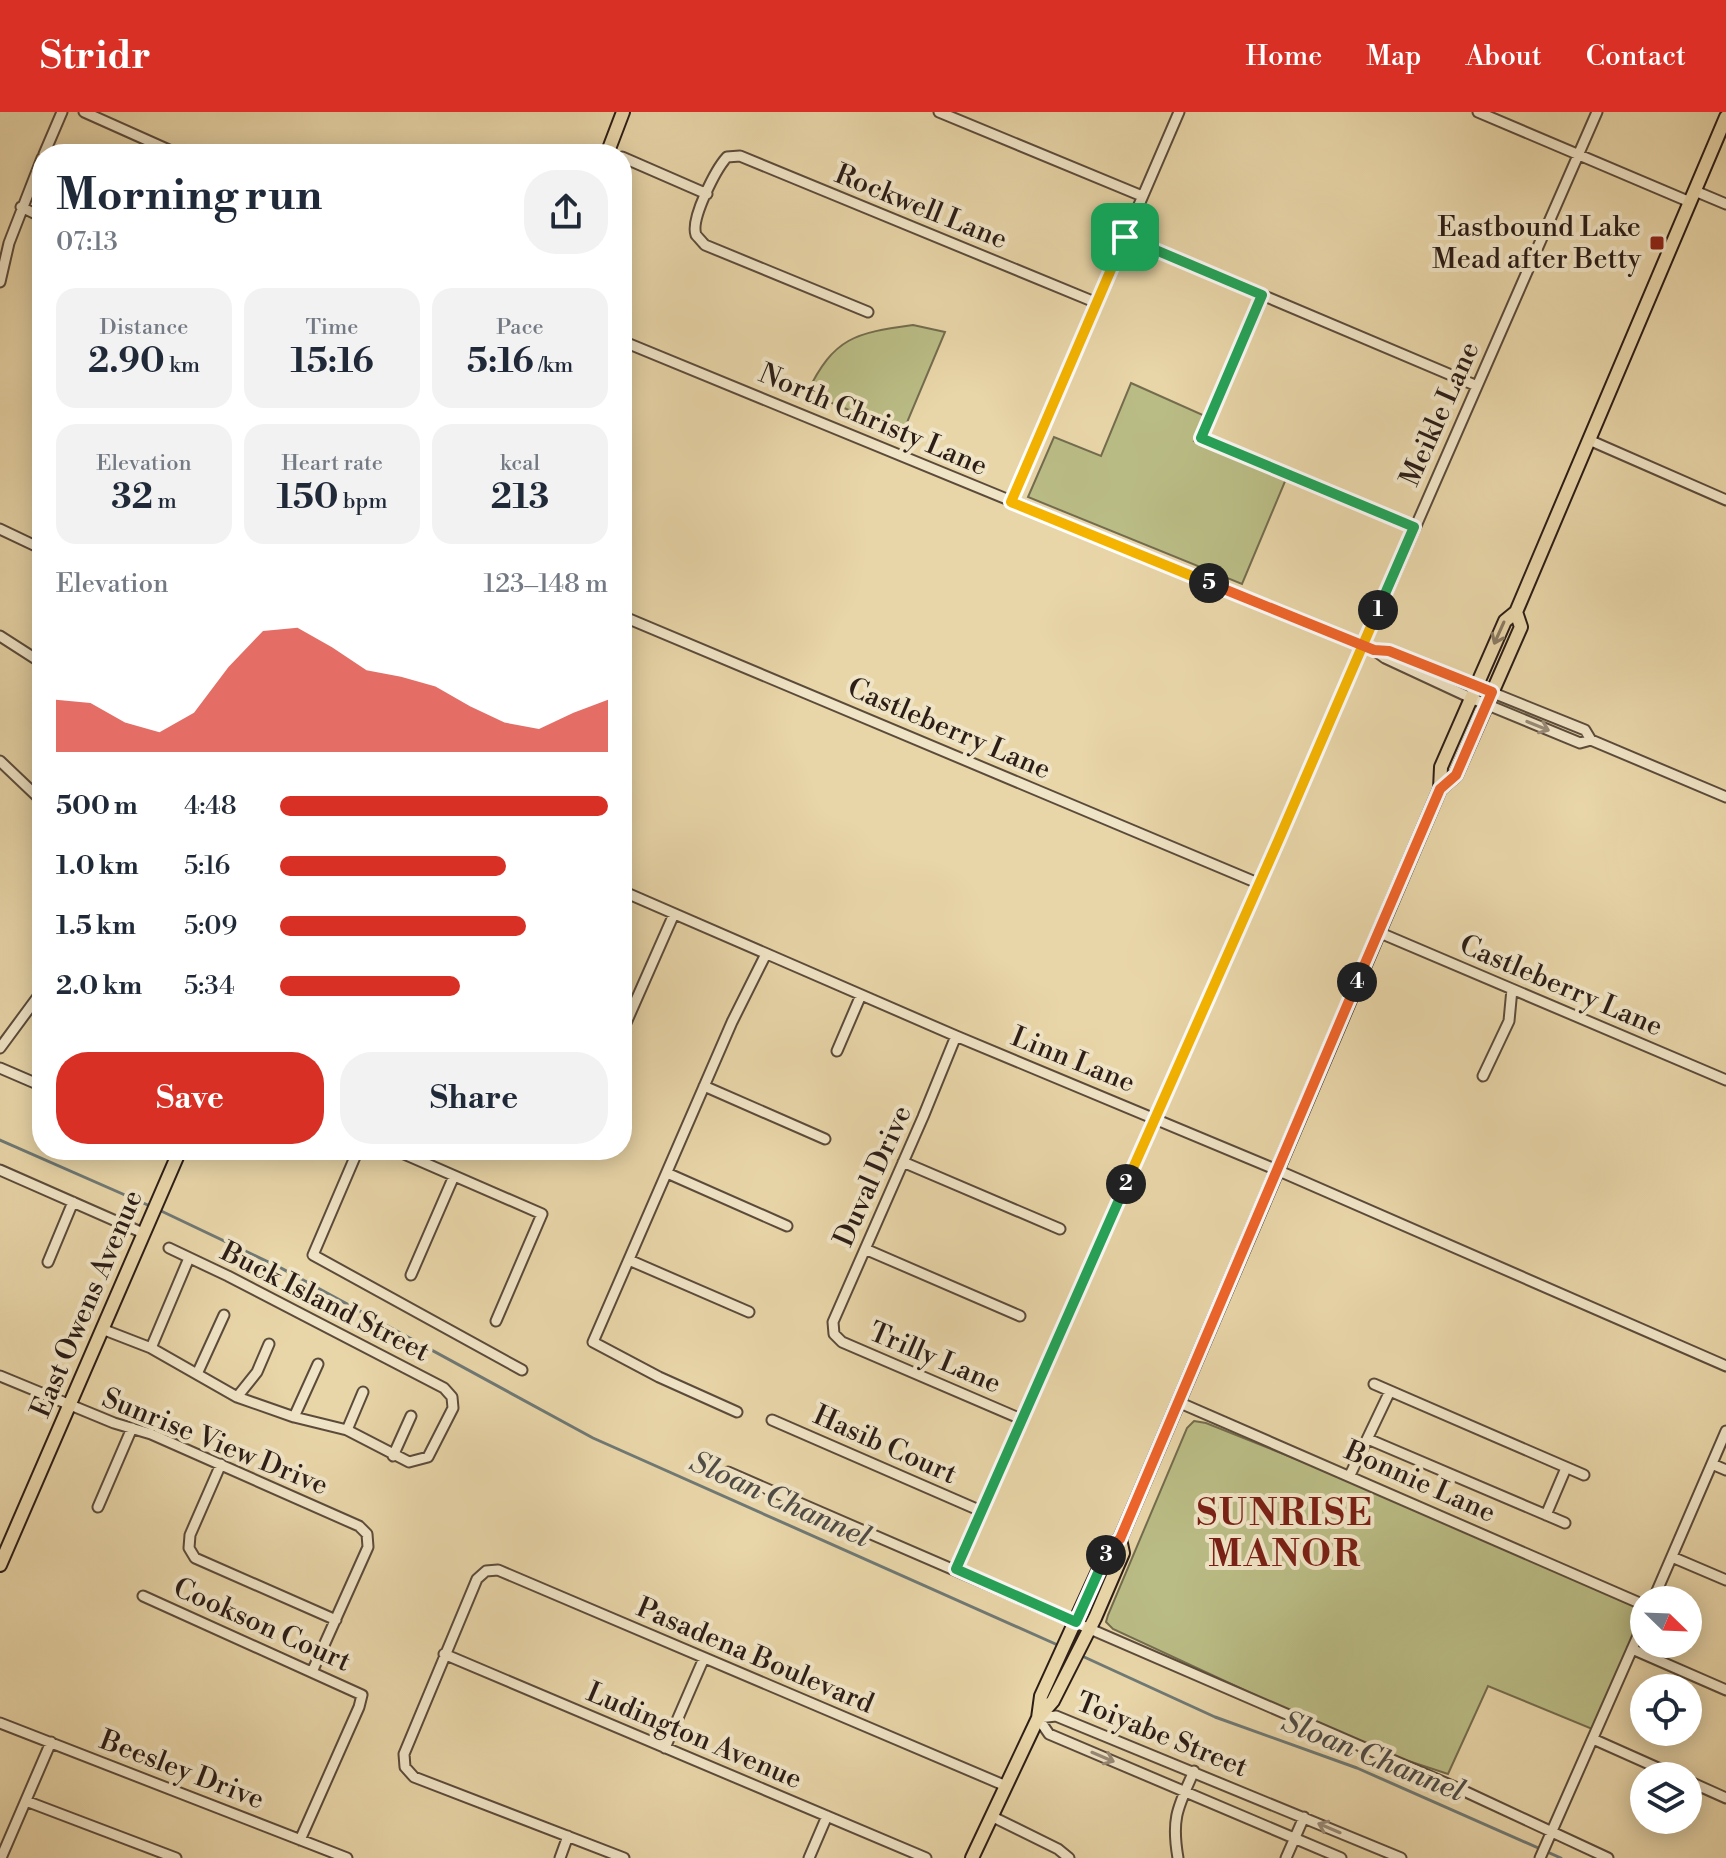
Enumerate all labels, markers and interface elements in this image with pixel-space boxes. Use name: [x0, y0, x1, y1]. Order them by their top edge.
text: Stridr: [40, 33, 151, 80]
text: Home: [1246, 39, 1322, 74]
text: Map: [1366, 39, 1421, 74]
text: About: [1465, 39, 1542, 74]
text: Contact: [1586, 39, 1686, 74]
street label: Rockwell Lane: [830, 157, 1012, 257]
text: Morning run: [56, 168, 322, 223]
button: share: [524, 170, 608, 254]
pin: [1091, 203, 1159, 271]
place label: Eastbound Lake Mead after Betty: [1432, 210, 1641, 277]
icon: arrive: [1103, 215, 1147, 259]
text: 07:13: [56, 226, 118, 258]
marker: Eastbound Lake Mead after Betty: [1648, 234, 1666, 252]
text: Distance: [100, 314, 188, 341]
text: Time: [306, 314, 358, 341]
text: Pace: [496, 314, 544, 341]
street label: Meikle Lane: [1393, 336, 1487, 492]
text: 2.90: [88, 341, 165, 383]
text: 15:16: [290, 341, 374, 383]
text: 5:16: [467, 341, 534, 383]
text: km: [165, 352, 200, 379]
text: /km: [534, 352, 573, 379]
street label: North Christy Lane: [753, 356, 993, 484]
text: Elevation: [96, 450, 192, 477]
text: Heart rate: [281, 450, 383, 477]
text: kcal: [500, 450, 540, 477]
text: 32: [111, 477, 153, 519]
text: 150: [276, 477, 339, 519]
text: 213: [491, 477, 549, 519]
text: m: [153, 488, 177, 515]
text: bpm: [339, 488, 388, 515]
pin: 5: [1189, 563, 1229, 603]
text: Elevation: [56, 568, 169, 600]
text: 123–148 m: [483, 568, 608, 600]
text: 5: [1202, 569, 1216, 596]
pin: 1: [1358, 590, 1398, 630]
text: 1: [1373, 596, 1383, 623]
one-way arrow: [1491, 620, 1506, 645]
street label: Castleberry Lane: [842, 670, 1056, 788]
one-way arrow: [1526, 720, 1550, 734]
text: 500 m: [56, 790, 138, 822]
text: 4:48: [184, 790, 237, 822]
text: 1.0 km: [56, 850, 139, 882]
text: 5:16: [184, 850, 230, 882]
text: 1.5 km: [56, 910, 136, 942]
text: 5:09: [184, 910, 237, 942]
street label: Castleberry Lane: [1454, 927, 1668, 1045]
pin: 4: [1337, 962, 1377, 1002]
text: 4: [1350, 968, 1364, 995]
text: 2.0 km: [56, 970, 142, 1002]
text: 5:34: [184, 970, 234, 1002]
street label: Linn Lane: [1006, 1019, 1140, 1101]
button: Save: [56, 1052, 324, 1144]
button: Share: [340, 1052, 608, 1144]
street label: Duval Drive: [826, 1100, 920, 1252]
pin: 2: [1106, 1164, 1146, 1204]
text: 2: [1119, 1170, 1133, 1197]
street label: East Owens Avenue: [23, 1185, 151, 1423]
street label: Buck Island Street: [214, 1234, 435, 1370]
street label: Trilly Lane: [864, 1315, 1006, 1401]
street label: Sunrise View Drive: [97, 1381, 333, 1503]
street label: Hasib Court: [808, 1398, 962, 1492]
street label: Bonnie Lane: [1338, 1433, 1501, 1531]
water label: Sloan Channel: [684, 1443, 876, 1557]
district label: SUNRISE MANOR: [1197, 1492, 1373, 1578]
pin: 3: [1086, 1535, 1126, 1575]
text: 3: [1099, 1541, 1113, 1568]
street label: Cookson Court: [168, 1570, 356, 1680]
north arrow: [1630, 1586, 1702, 1658]
map controls: [1630, 1586, 1702, 1834]
street label: Pasadena Boulevard: [631, 1590, 879, 1722]
button: locate: [1630, 1674, 1702, 1746]
street label: Ludington Avenue: [581, 1675, 807, 1797]
street label: Toiyabe Street: [1071, 1685, 1253, 1785]
water label: Sloan Channel: [1276, 1703, 1470, 1811]
street label: Beesley Drive: [94, 1722, 269, 1817]
one-way arrow: [1090, 1751, 1115, 1766]
button: layers: [1630, 1762, 1702, 1834]
one-way arrow: [1317, 1819, 1342, 1834]

